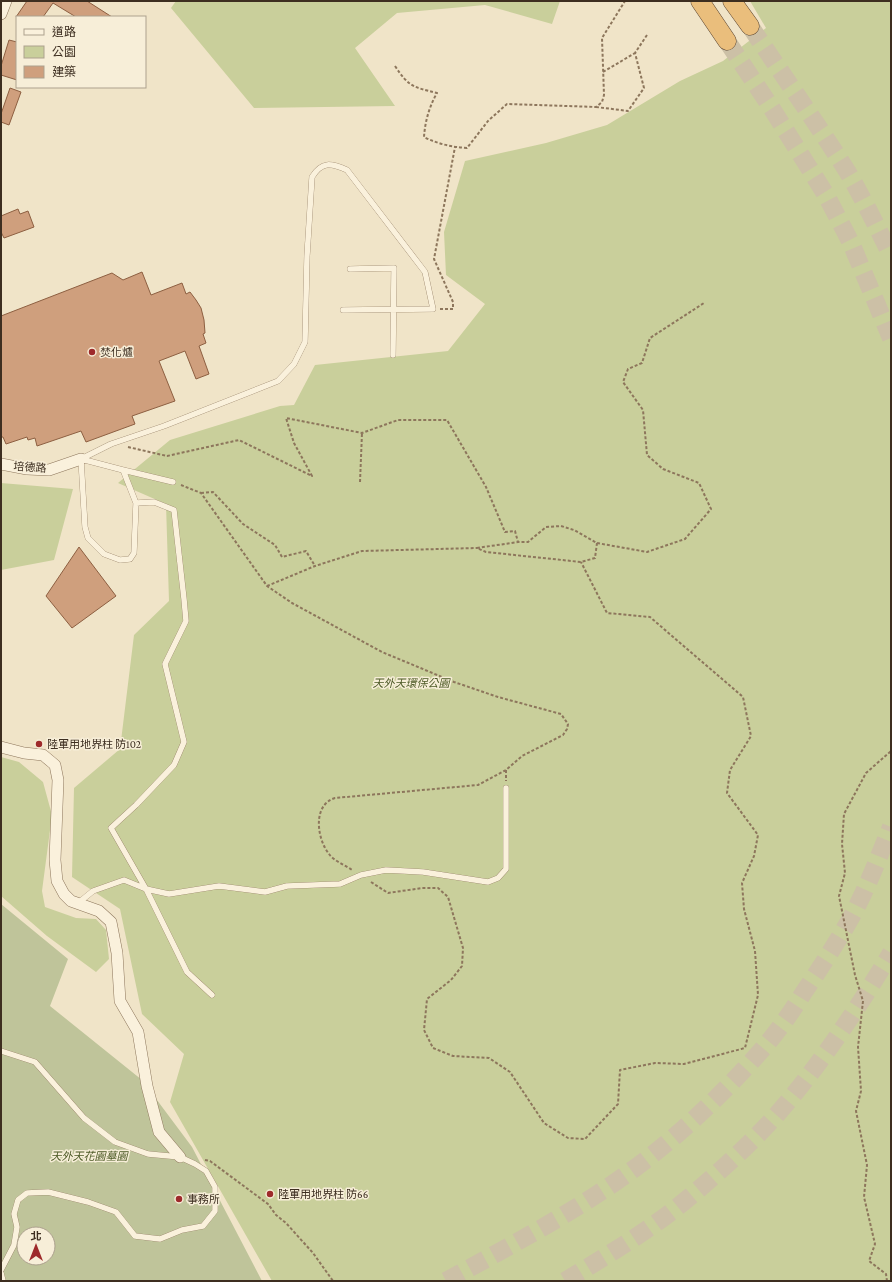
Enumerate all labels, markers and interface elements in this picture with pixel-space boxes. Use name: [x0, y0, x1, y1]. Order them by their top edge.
legend: [16, 16, 146, 88]
text: 道路: [52, 25, 76, 39]
text: 公園: [52, 45, 76, 59]
text: 建築: [52, 65, 76, 79]
place label: 焚化爐: [100, 346, 133, 358]
marker: 焚化爐: [87, 347, 97, 357]
street label: 培德路: [13, 460, 47, 474]
park label: 天外天環保公園: [373, 677, 451, 689]
place label: 陸軍用地界柱 防102: [47, 738, 141, 750]
marker: 陸軍用地界柱 防102: [34, 739, 44, 749]
park label: 天外天花園墓園: [51, 1150, 129, 1162]
place label: 陸軍用地界柱 防66: [278, 1188, 368, 1200]
marker: 陸軍用地界柱 防66: [265, 1189, 275, 1199]
place label: 事務所: [187, 1193, 220, 1205]
marker: 事務所: [174, 1194, 184, 1204]
north arrow: [16, 1226, 56, 1266]
text: 北: [31, 1230, 42, 1242]

